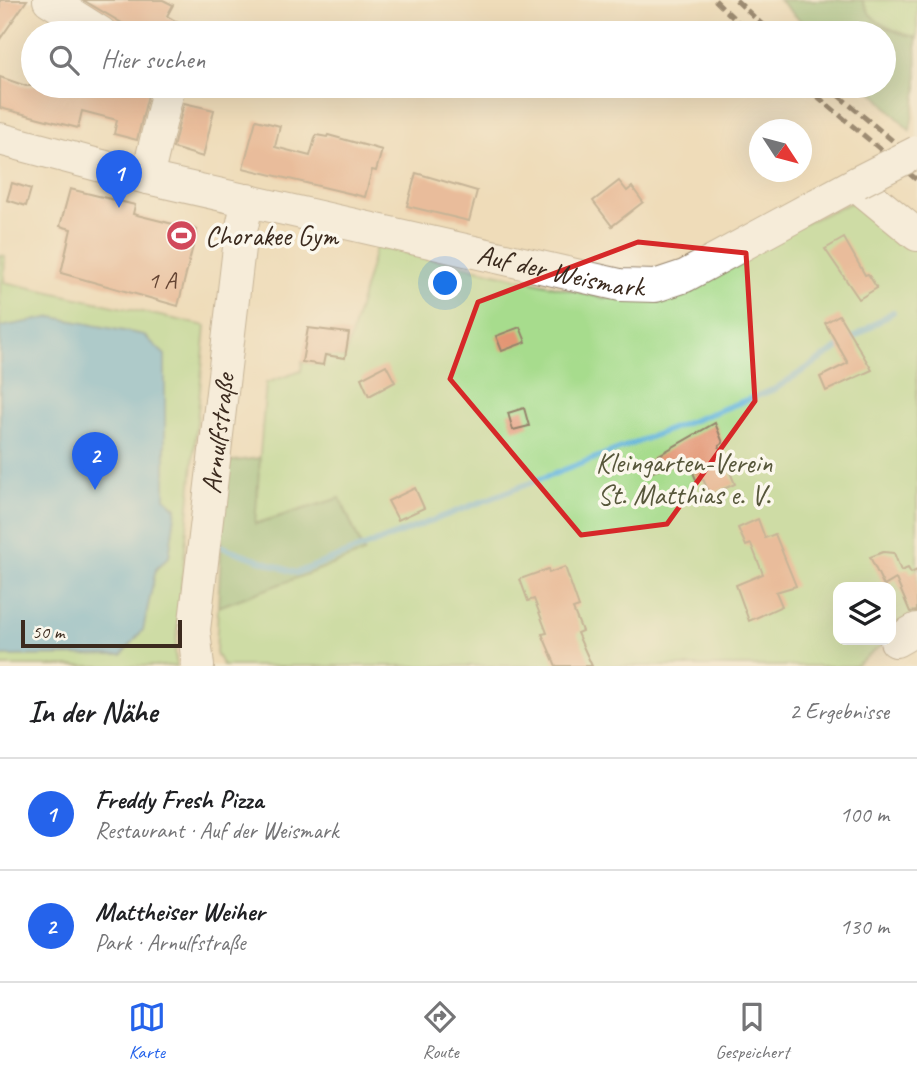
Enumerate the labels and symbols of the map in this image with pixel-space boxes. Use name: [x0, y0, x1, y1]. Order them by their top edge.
north arrow: [749, 119, 812, 182]
pin: 1: [96, 150, 142, 208]
sports icon: Chorakee Gym: [165, 218, 199, 252]
place label: Chorakee Gym: [205, 218, 340, 253]
street label: Auf der Weismark: [474, 236, 647, 304]
house number: 1 A: [148, 265, 177, 295]
your location: [428, 266, 462, 300]
street label: Arnulfstraße: [193, 370, 242, 495]
pin: 2: [72, 432, 118, 490]
park label: Kleingarten-Verein St. Matthias e. V.: [596, 445, 773, 512]
scale bar: [21, 617, 182, 649]

